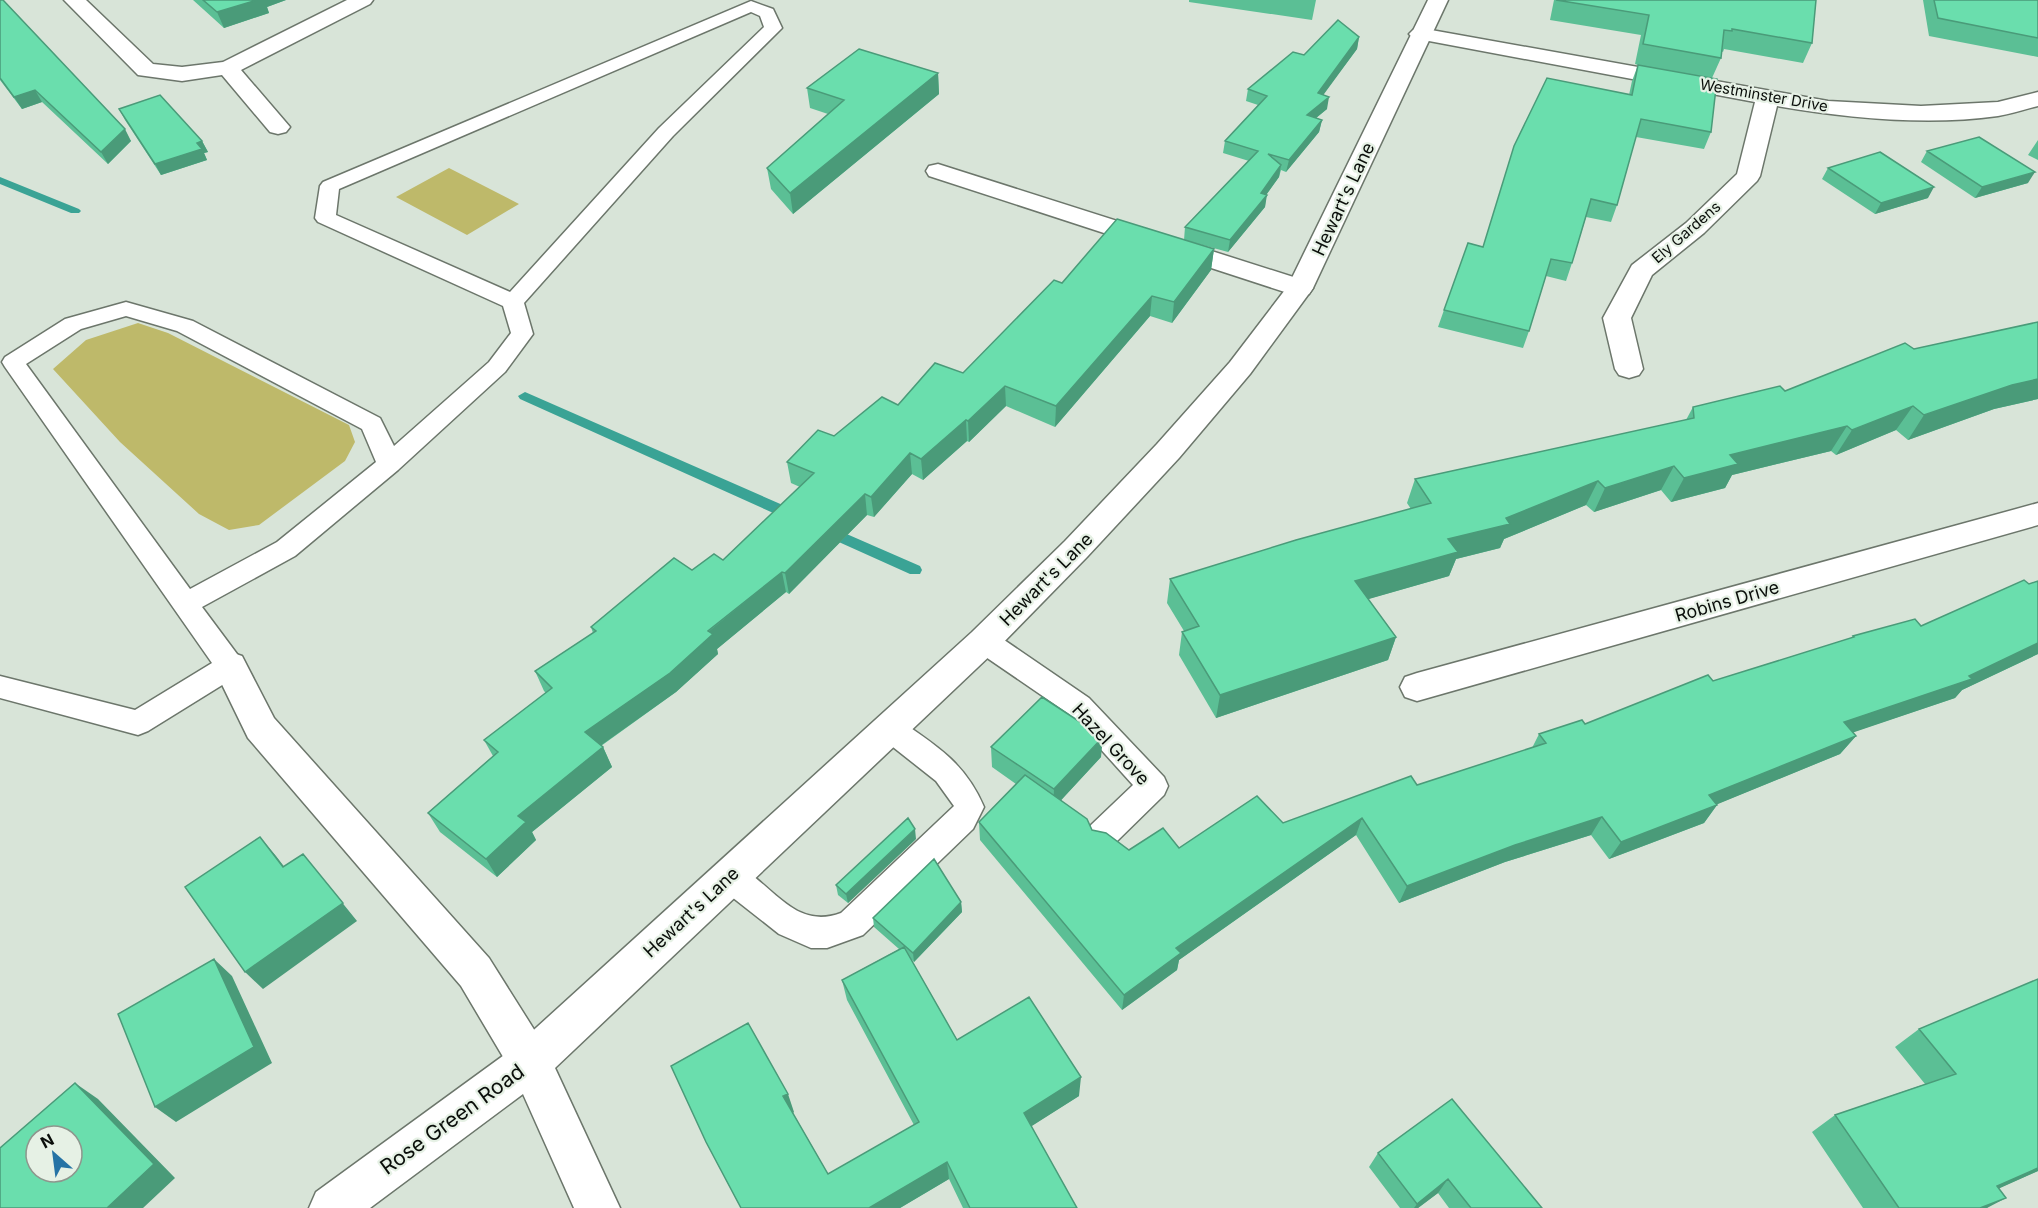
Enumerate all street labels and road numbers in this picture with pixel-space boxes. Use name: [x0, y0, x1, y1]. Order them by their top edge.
street label: Westminster Drive: [1698, 74, 1830, 116]
street label: Hewart's Lane: [1308, 139, 1378, 259]
street label: Ely Gardens: [1648, 197, 1724, 267]
street label: Hewart's Lane: [995, 528, 1097, 630]
street label: Robins Drive: [1673, 576, 1781, 626]
street label: Hazel Grove: [1068, 699, 1154, 789]
street label: Hewart's Lane: [639, 862, 743, 962]
street label: Rose Green Road: [375, 1058, 529, 1180]

